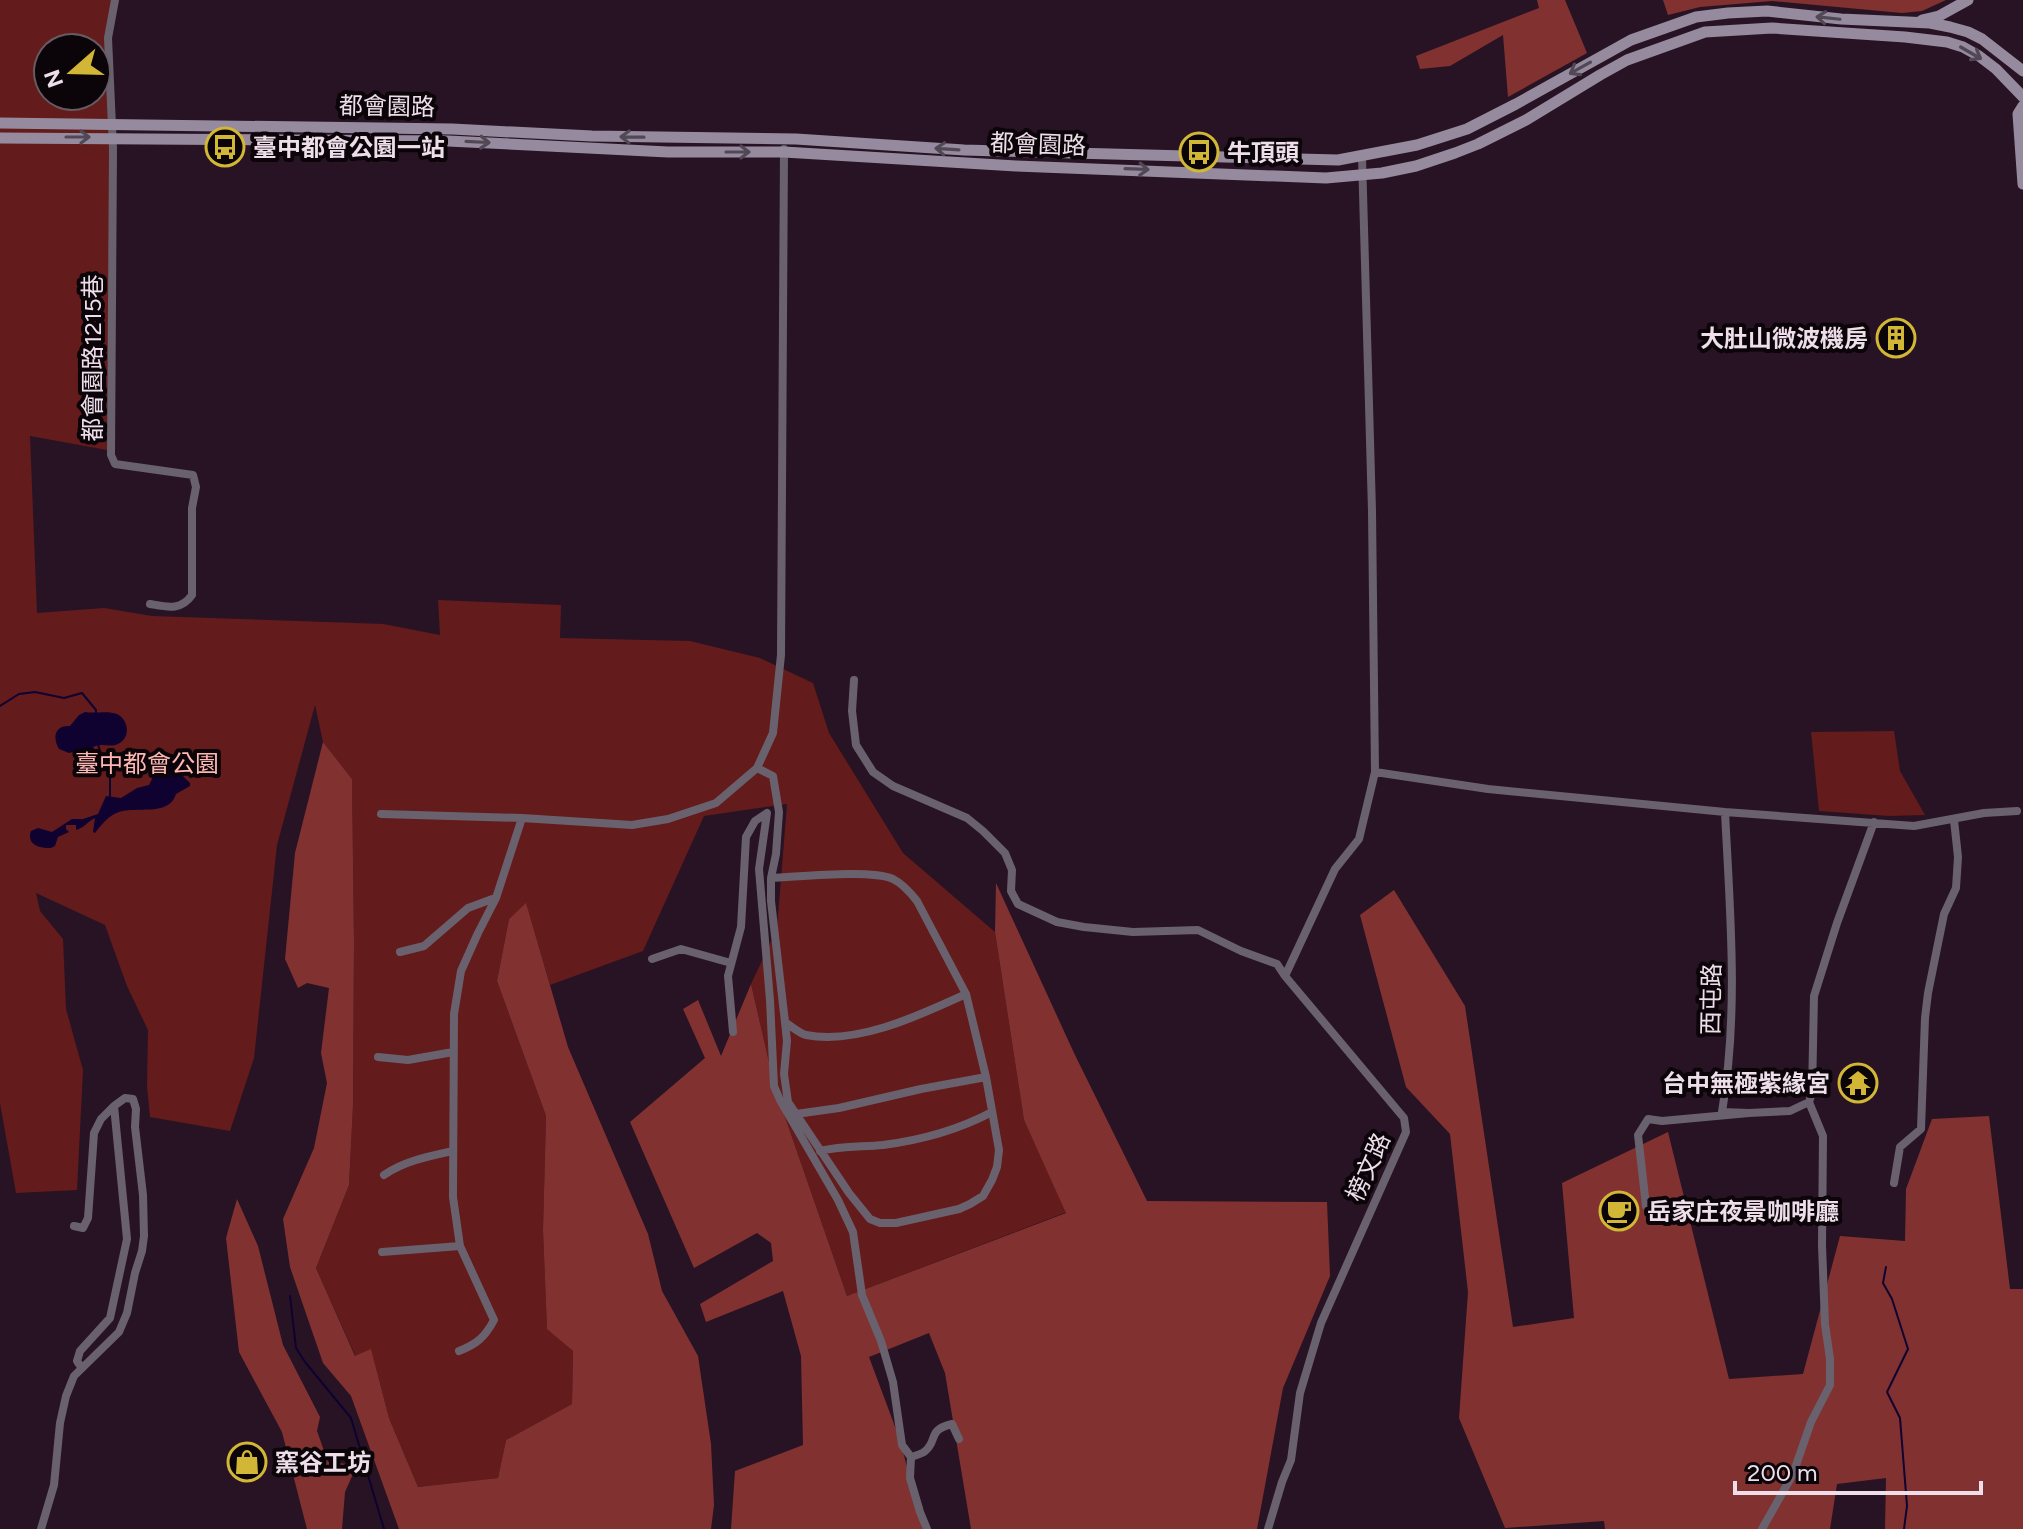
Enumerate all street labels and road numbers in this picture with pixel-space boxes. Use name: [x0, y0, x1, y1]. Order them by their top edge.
street label: 都會園路: [339, 91, 435, 121]
street label: 都會園路: [990, 128, 1086, 160]
street label: 都會園路1215巷: [78, 274, 107, 442]
street label: 西屯路: [1696, 963, 1726, 1035]
street label: 榜文路: [1340, 1128, 1396, 1206]

